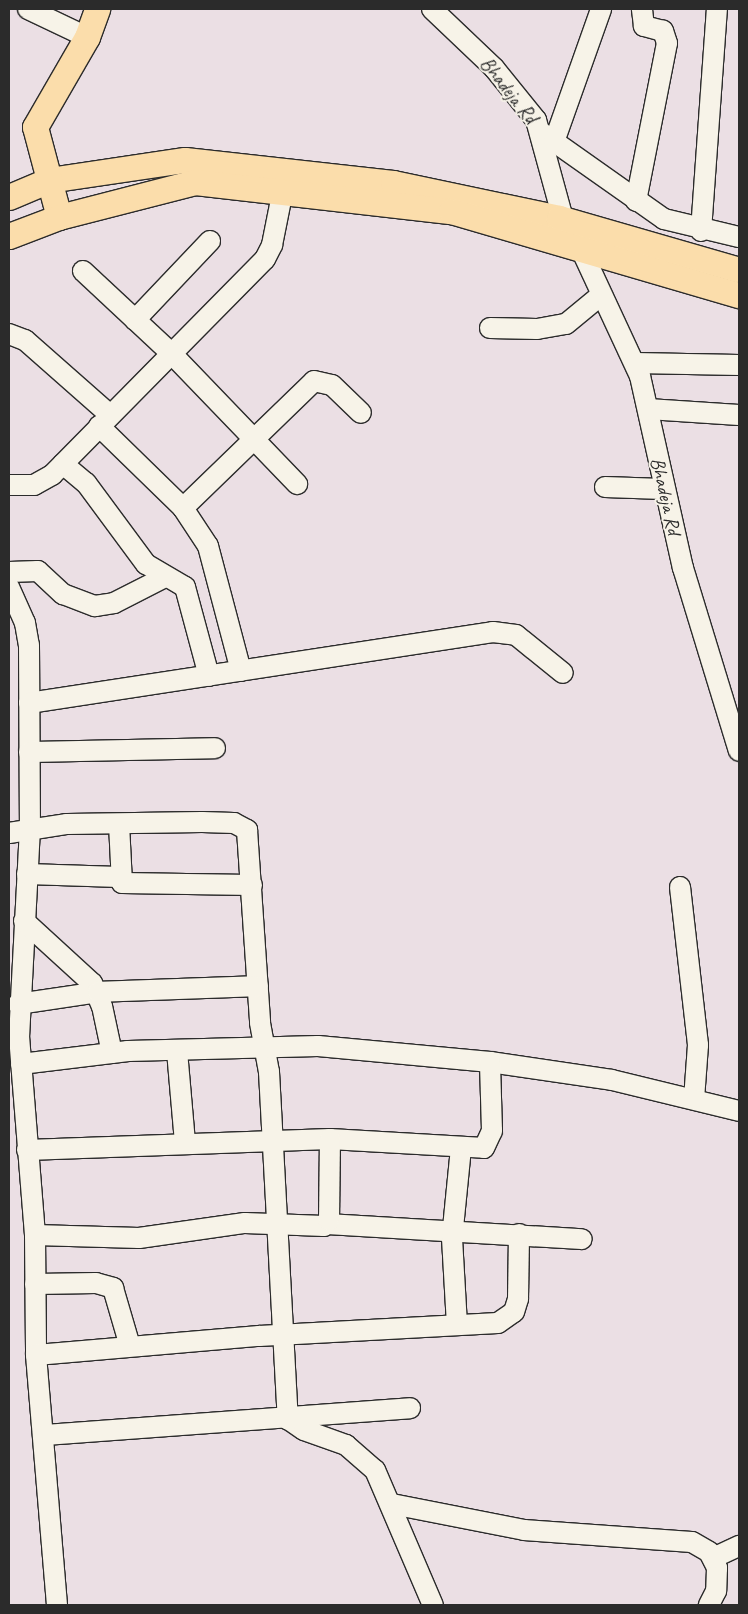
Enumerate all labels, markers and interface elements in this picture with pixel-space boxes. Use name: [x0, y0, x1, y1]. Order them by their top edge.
street label: Bhadeja Rd: [475, 52, 543, 128]
street label: Bhadeja Rd: [646, 455, 686, 537]

